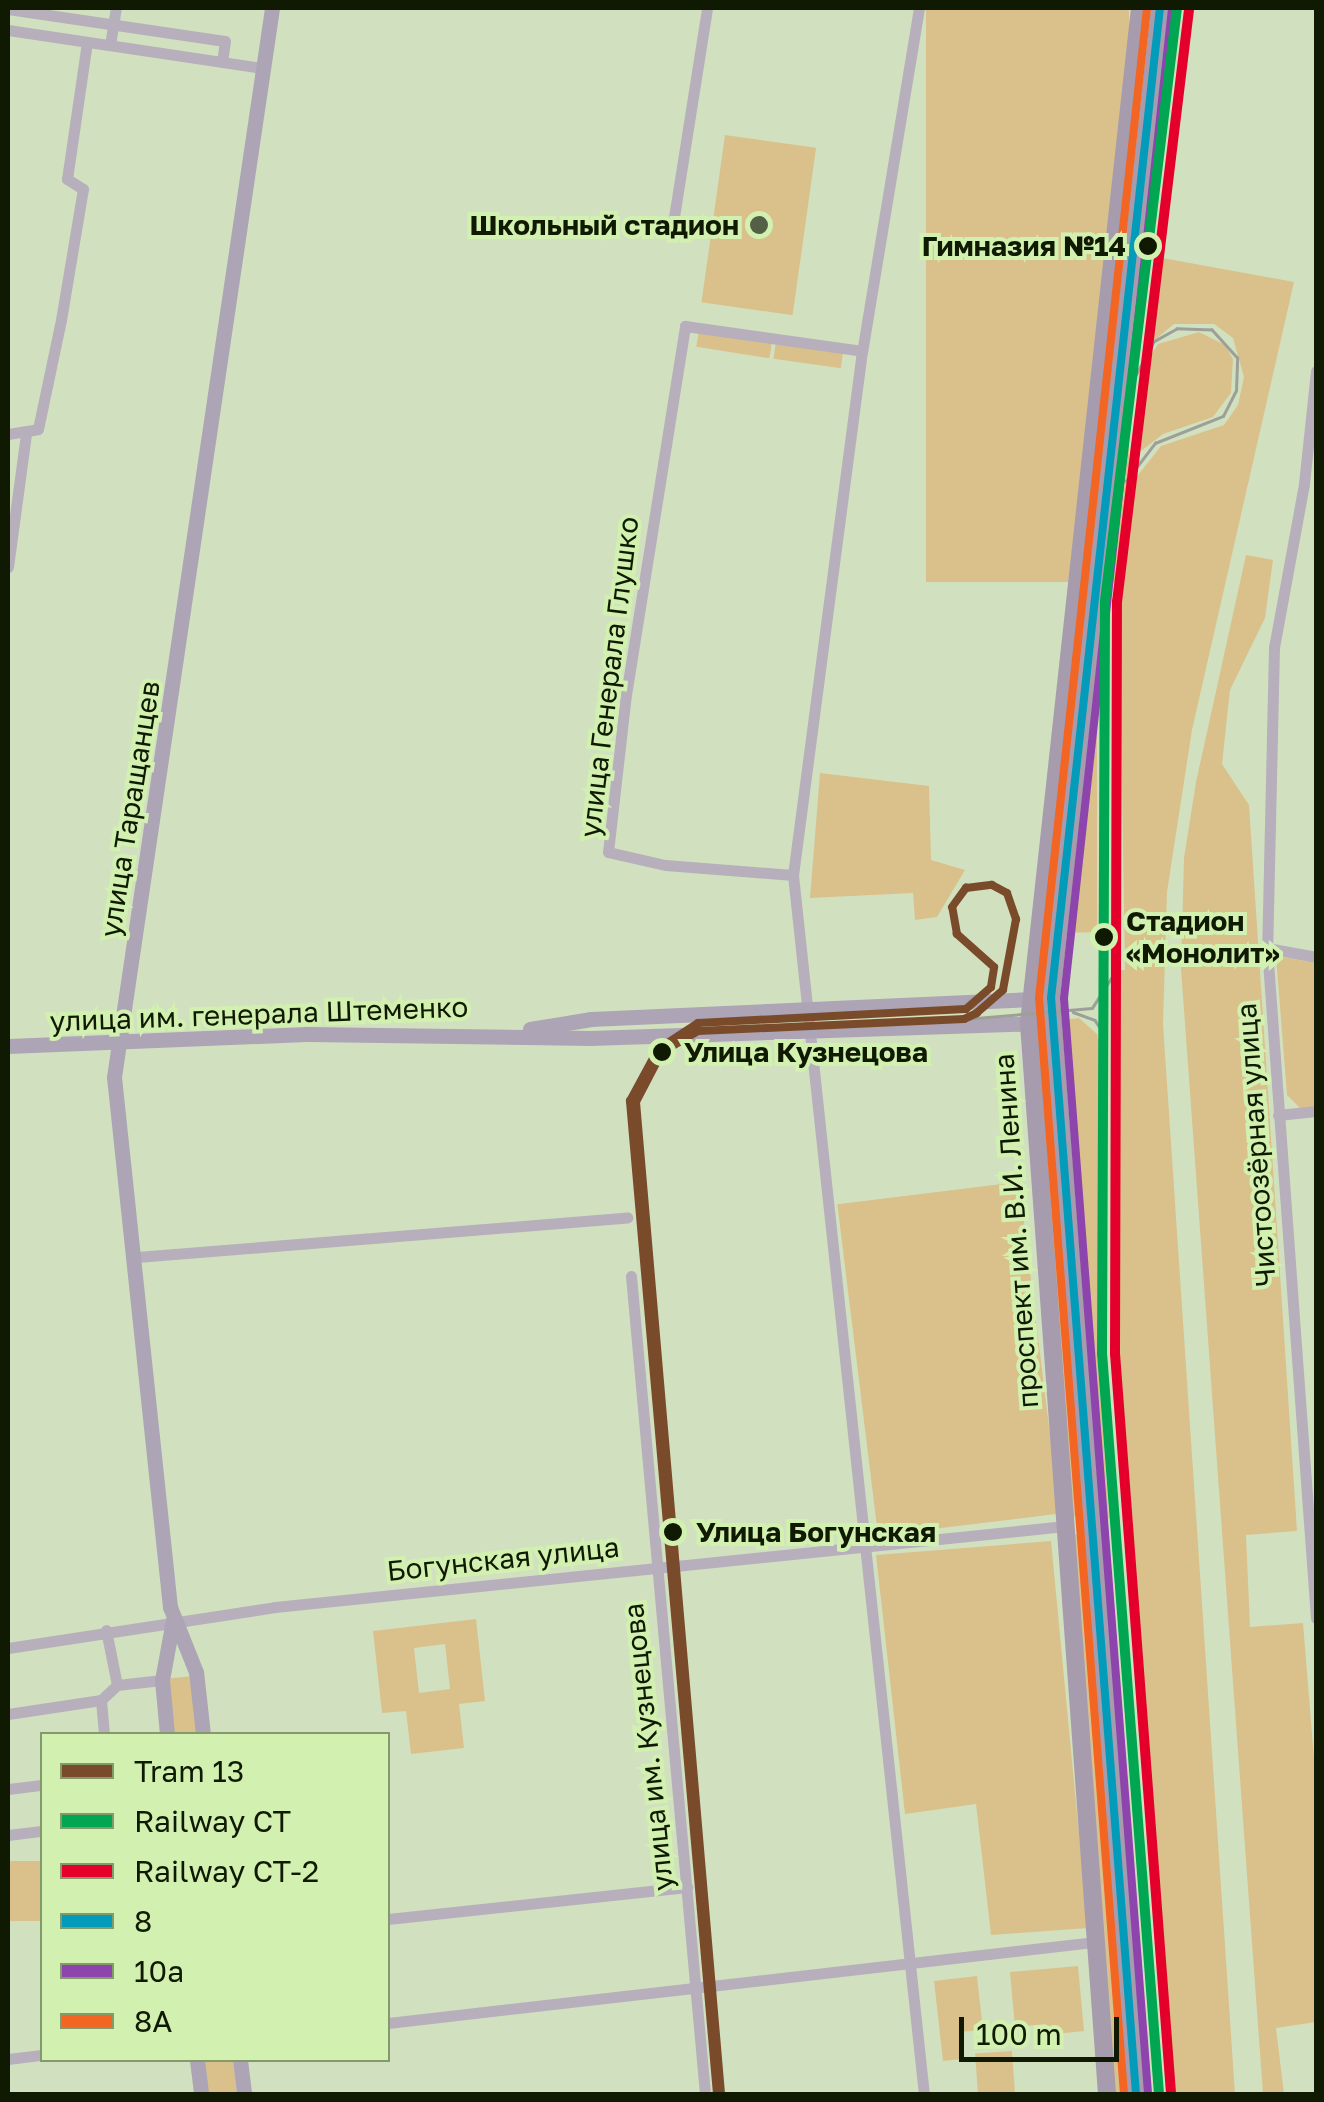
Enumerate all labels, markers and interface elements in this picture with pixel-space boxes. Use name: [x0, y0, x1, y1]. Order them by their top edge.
place label: Школьный стадион: [470, 208, 739, 242]
marker: Школьный стадион: [748, 214, 770, 236]
place label: Гимназия №14: [922, 229, 1126, 263]
marker: Гимназия №14: [1135, 233, 1161, 259]
street label: улица Генерала Глушко: [573, 515, 645, 839]
street label: улица Таращанцев: [93, 679, 167, 939]
place label: Стадион «Монолит»: [1126, 904, 1280, 970]
marker: Стадион «Монолит»: [1091, 924, 1117, 950]
street label: улица им. генерала Штеменко: [49, 990, 469, 1038]
street label: Чистоозёрная улица: [1229, 1002, 1283, 1288]
place label: Улица Кузнецова: [684, 1035, 928, 1069]
marker: Улица Кузнецова: [649, 1039, 675, 1065]
street label: проспект им. В.И. Ленина: [987, 1053, 1045, 1409]
place label: Улица Богунская: [696, 1515, 936, 1549]
marker: Улица Богунская: [660, 1519, 686, 1545]
street label: Богунская улица: [385, 1530, 621, 1588]
street label: улица им. Кузнецова: [616, 1601, 680, 1893]
legend: [40, 1732, 390, 2062]
text: Tram 13: [134, 1753, 244, 1789]
text: Railway СТ: [134, 1803, 291, 1839]
text: Railway СТ-2: [134, 1853, 319, 1889]
text: 8: [134, 1903, 152, 1939]
text: 10а: [134, 1953, 184, 1989]
scale bar: [964, 1997, 1124, 2059]
text: 8А: [134, 2003, 172, 2039]
text: 100 m: [976, 2016, 1062, 2052]

